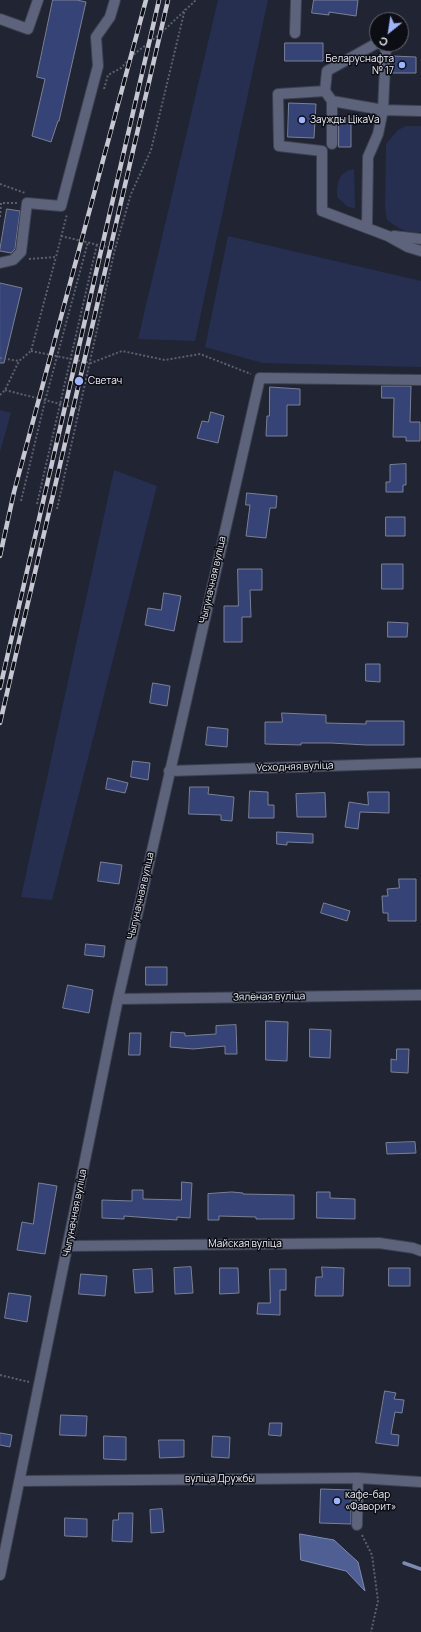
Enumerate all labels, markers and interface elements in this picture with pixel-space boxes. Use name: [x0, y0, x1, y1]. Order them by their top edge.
north arrow: [369, 12, 409, 52]
text: С: [376, 33, 391, 50]
place label: Беларуснафта № 17: [326, 53, 394, 76]
marker: Беларуснафта № 17: [397, 60, 407, 70]
place label: Заужды ЦікаVа: [310, 114, 380, 126]
marker: Заужды ЦікаVа: [297, 115, 307, 125]
marker: Светач: [73, 375, 85, 387]
place label: Светач: [88, 375, 122, 387]
street label: Чыгуначная вуліца: [197, 535, 229, 625]
street label: Усходняя вуліца: [256, 760, 334, 774]
street label: Чыгуначная вуліца: [125, 851, 157, 941]
street label: Зялёная вуліца: [233, 990, 305, 1004]
street label: Чыгуначная вуліца: [61, 1168, 89, 1258]
street label: Майская вуліца: [208, 1238, 282, 1250]
street label: вуліца Дружбы: [185, 1473, 255, 1485]
place label: кафе-бар «Фаворит»: [345, 1489, 396, 1512]
marker: кафе-бар «Фаворит»: [332, 1496, 342, 1506]

